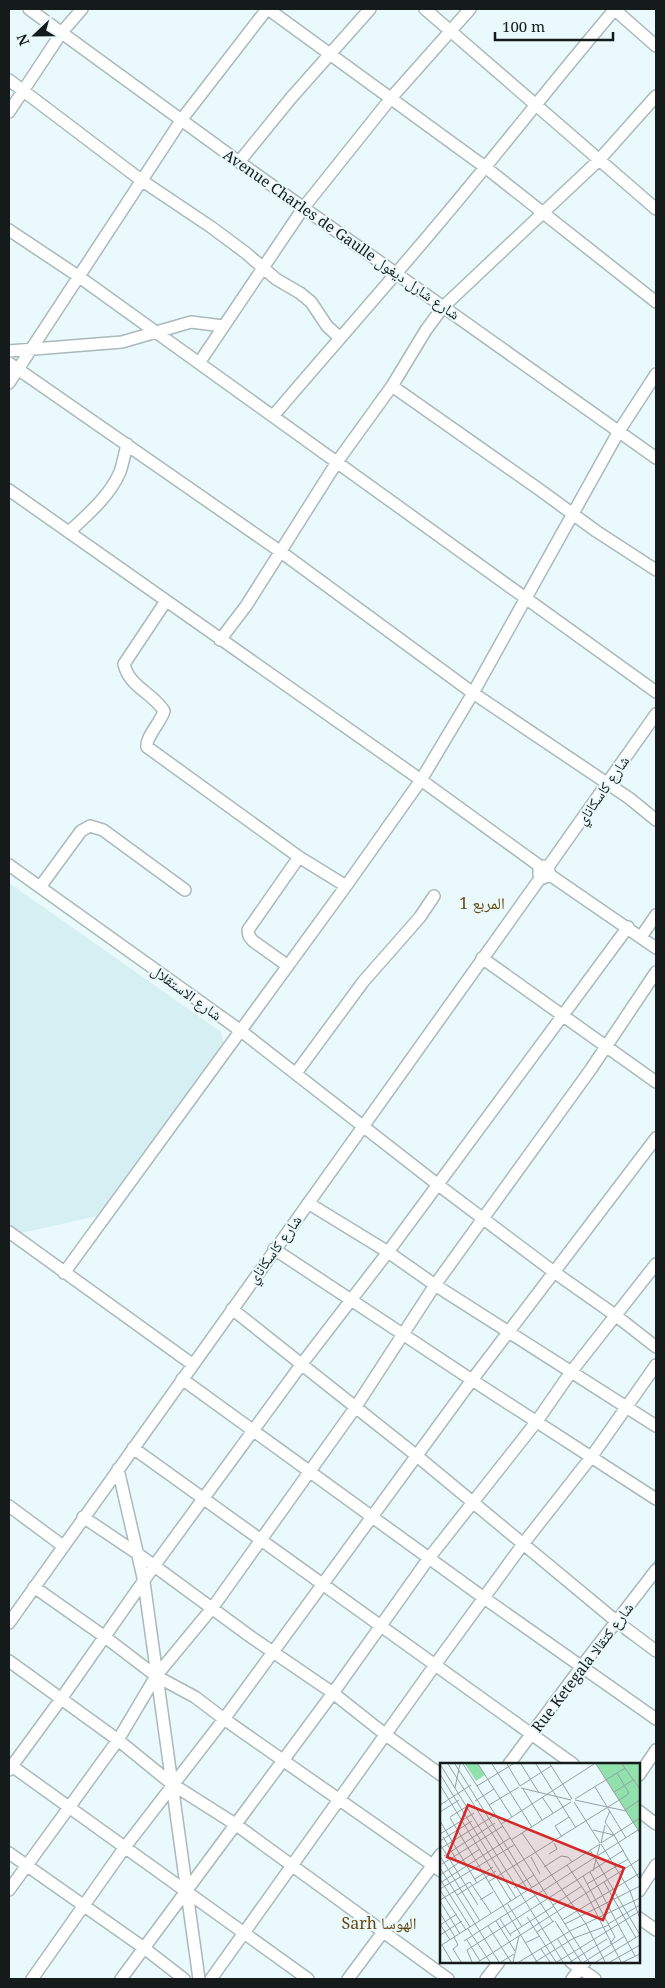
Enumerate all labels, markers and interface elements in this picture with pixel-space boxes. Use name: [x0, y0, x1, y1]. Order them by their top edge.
north arrow: [10, 10, 60, 60]
scale bar: [495, 10, 612, 42]
text: 100 m: [502, 16, 545, 36]
text: N: [12, 31, 33, 49]
street label: Avenue Charles de Gaulle شارع شارل ديغول: [219, 144, 464, 325]
street label: شارع كاسكاناي: [571, 751, 636, 830]
district label: المربع 1: [459, 892, 505, 914]
street label: شارع الاستقلال: [147, 960, 227, 1025]
street label: شارع كاسكاناي: [242, 1211, 308, 1289]
street label: Rue Ketegala شارع كتقالا: [527, 1598, 638, 1737]
inset map: [440, 1763, 640, 1963]
district label: Sarh الهوسا: [342, 1912, 416, 1934]

